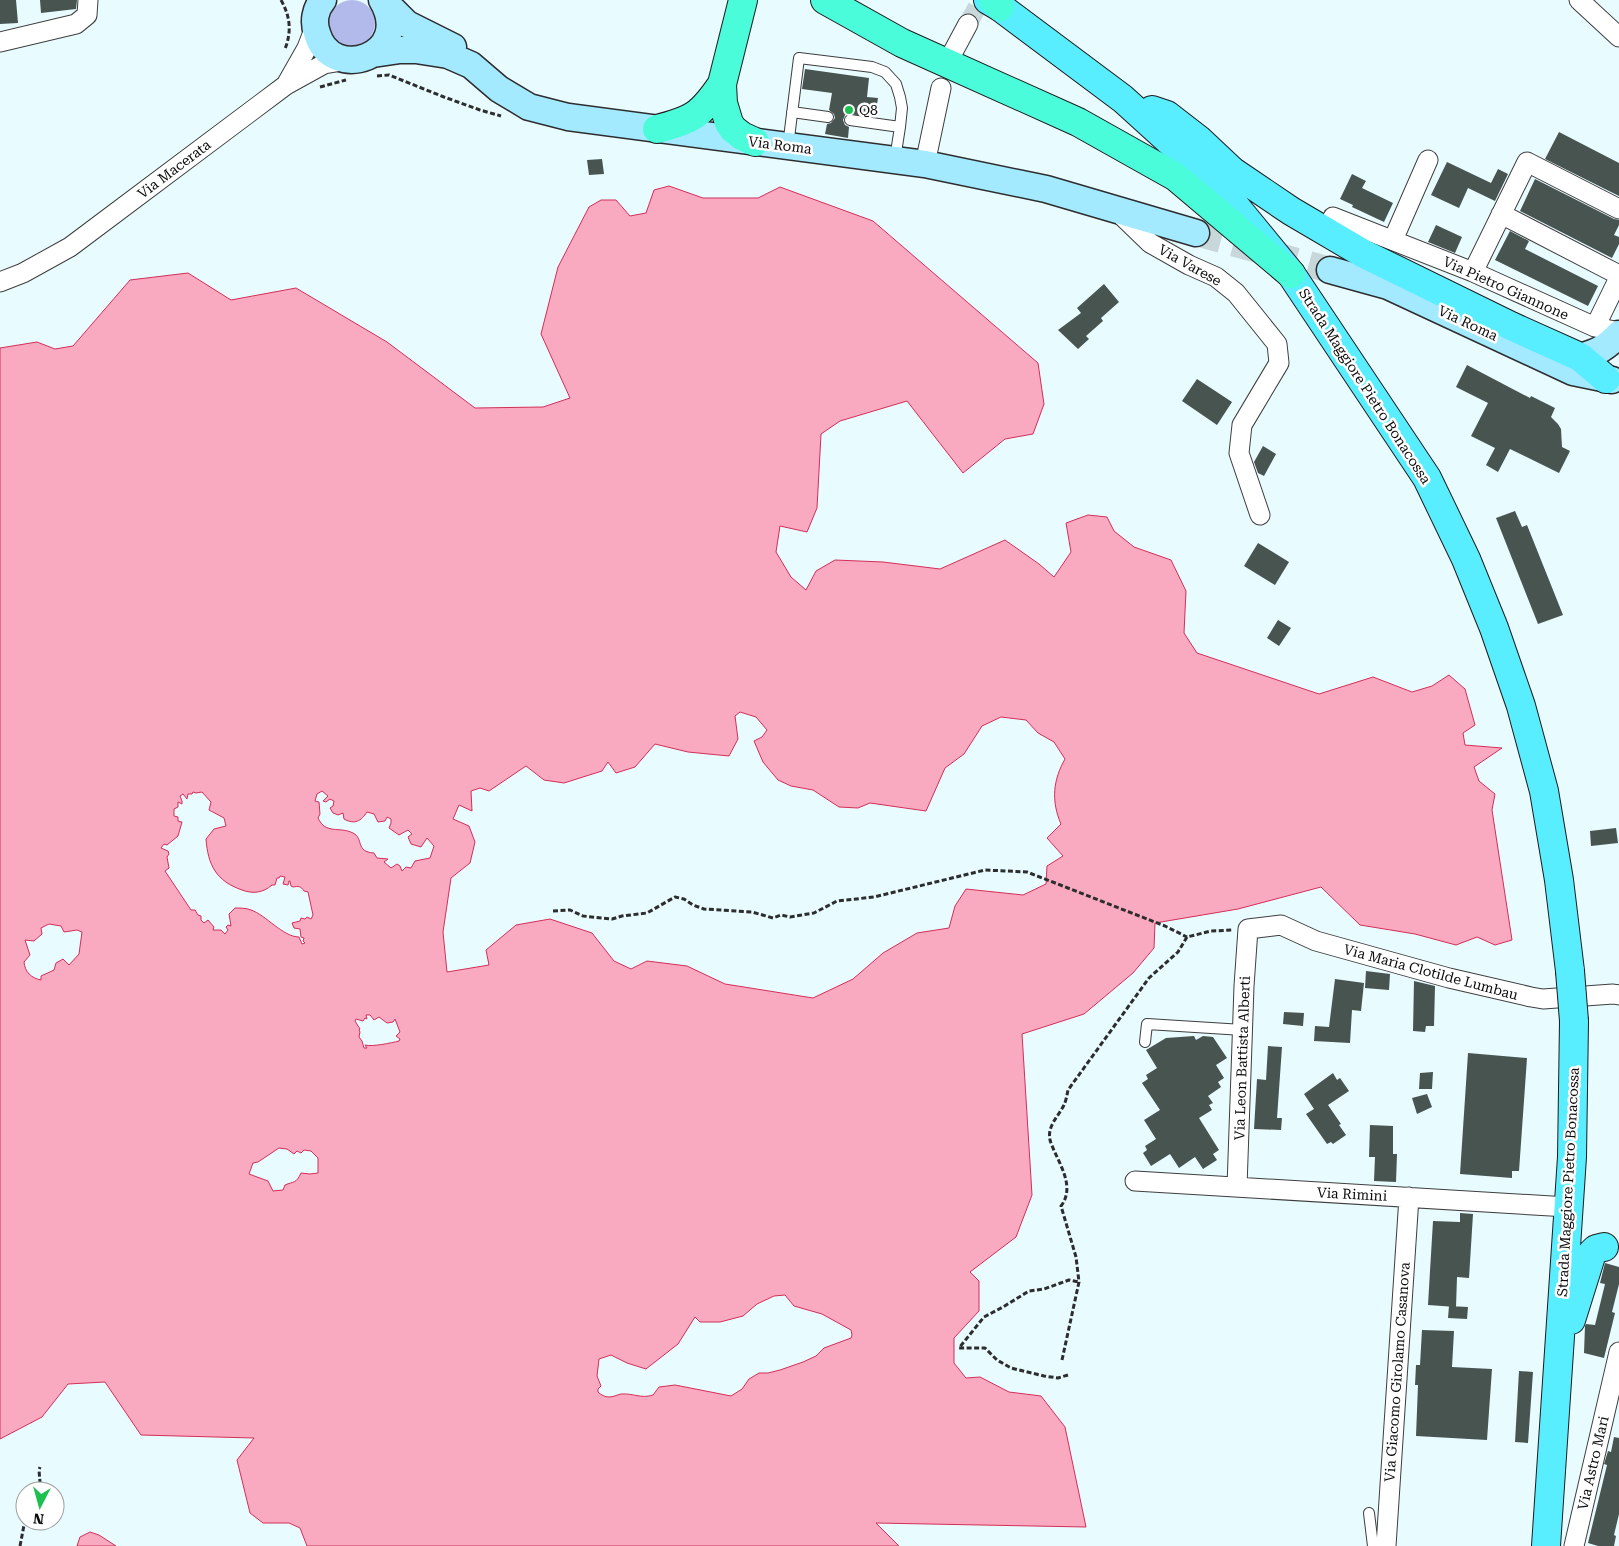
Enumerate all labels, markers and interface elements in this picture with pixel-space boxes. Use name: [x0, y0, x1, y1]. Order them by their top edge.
place label: Q8: [859, 102, 878, 118]
marker: Q8: [843, 104, 855, 116]
street label: Via Roma: [747, 133, 813, 157]
street label: Via Macerata: [134, 136, 214, 202]
street label: Via Varese: [1156, 241, 1225, 289]
street label: Via Pietro Giannone: [1441, 253, 1572, 323]
street label: Strada Maggiore Pietro Bonacossa: [1296, 285, 1434, 487]
street label: Via Roma: [1436, 302, 1501, 344]
street label: Via Maria Clotilde Lumbau: [1342, 941, 1520, 1003]
street label: Via Leon Battista Alberti: [1231, 975, 1253, 1140]
street label: Strada Maggiore Pietro Bonacossa: [1554, 1067, 1582, 1297]
street label: Via Rimini: [1316, 1184, 1388, 1204]
street label: Via Giacomo Girolamo Casanova: [1381, 1261, 1413, 1482]
street label: Via Astro Mari: [1574, 1414, 1612, 1512]
north arrow: [15, 1481, 65, 1531]
text: N: [32, 1510, 45, 1527]

